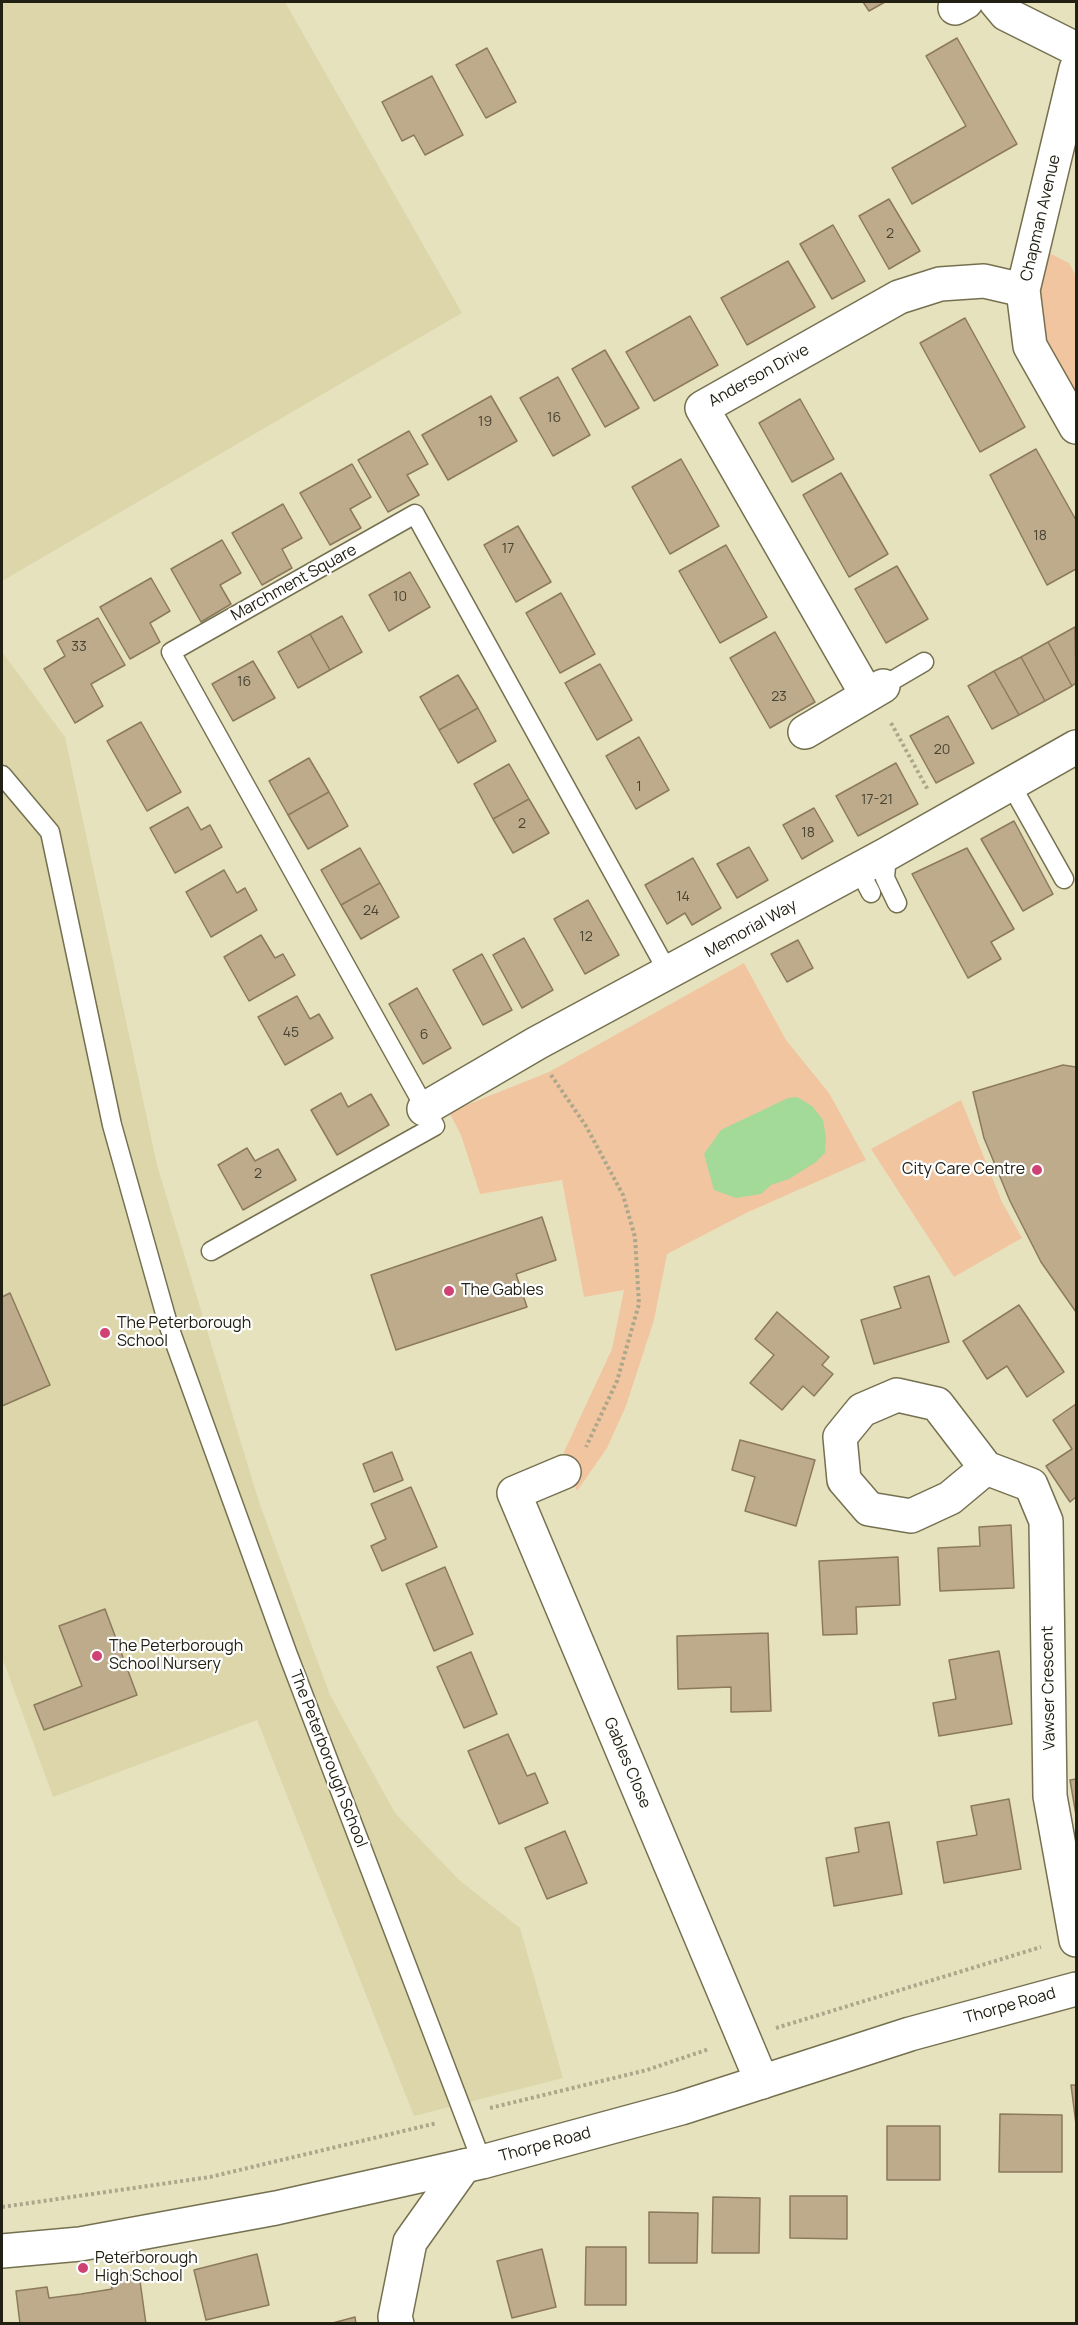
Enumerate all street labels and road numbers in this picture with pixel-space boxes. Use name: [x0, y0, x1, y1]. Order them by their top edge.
street label: Chapman Avenue: [1017, 153, 1065, 283]
street label: Anderson Drive: [705, 340, 813, 412]
street label: Marchment Square: [228, 540, 360, 626]
street label: Memorial Way: [702, 896, 800, 962]
street label: Vawser Crescent: [1038, 1626, 1060, 1750]
street label: The Peterborough School: [285, 1668, 371, 1850]
street label: Gables Close: [599, 1715, 655, 1811]
street label: Thorpe Road: [962, 1984, 1058, 2028]
street label: Thorpe Road: [497, 2124, 593, 2166]

